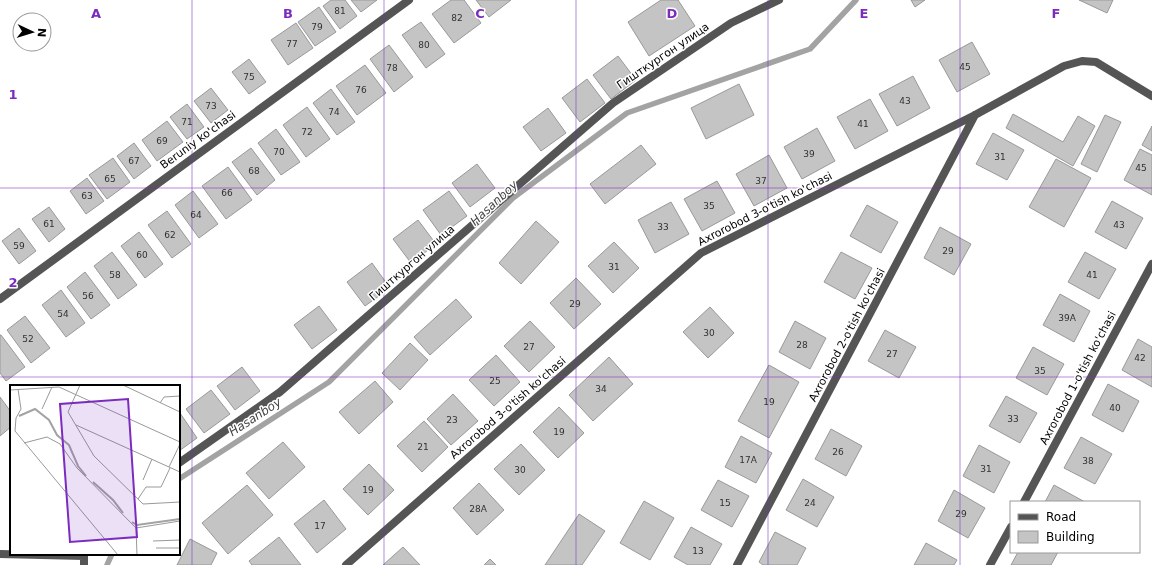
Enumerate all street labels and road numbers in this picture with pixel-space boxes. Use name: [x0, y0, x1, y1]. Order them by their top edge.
street label: Гишткургон улица: [614, 20, 712, 92]
street label: Beruniy ko'chasi: [158, 108, 238, 172]
street label: Axrorobod 3-o'tish ko'chasi: [696, 169, 834, 249]
street label: Гишткургон улица: [367, 222, 457, 304]
street label: Axrorobod 2-o'tish ko'chasi: [806, 266, 888, 404]
street label: Axrorobod 1-o'tish ko'chasi: [1037, 309, 1119, 447]
street label: Axrorobod 3-o'tish ko'chasi: [447, 354, 569, 462]

